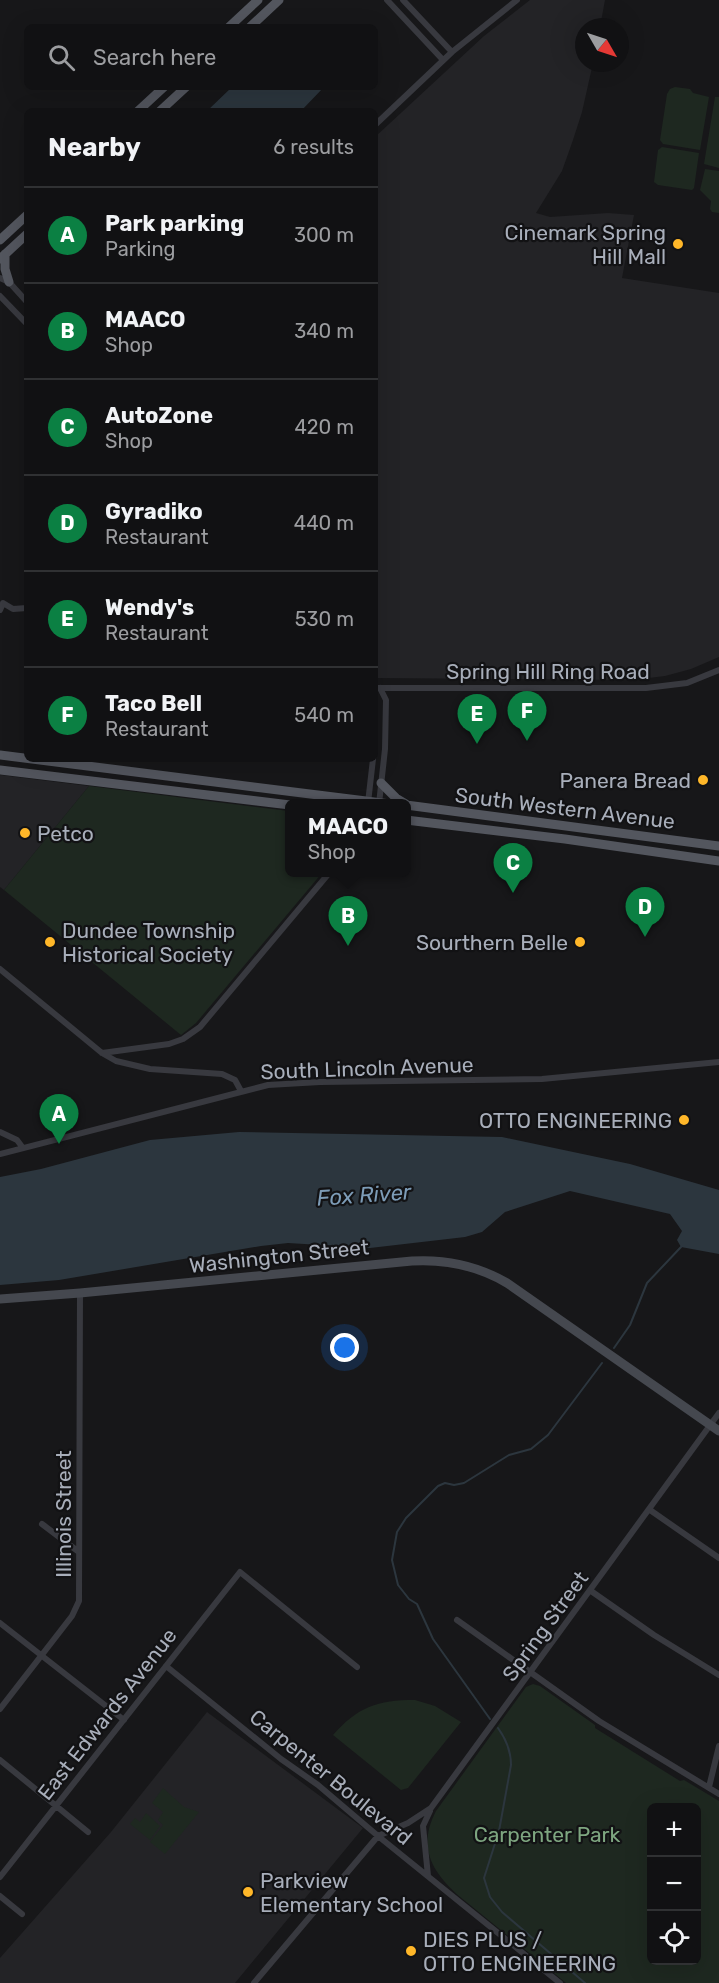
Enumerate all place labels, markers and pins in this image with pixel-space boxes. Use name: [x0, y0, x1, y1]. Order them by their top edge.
place label: Cinemark Spring Hill Mall: [505, 220, 666, 269]
marker: Cinemark Spring Hill Mall: [671, 237, 685, 251]
pin: F: [508, 692, 546, 741]
pin: E: [458, 694, 496, 744]
place label: Panera Bread: [559, 768, 691, 793]
marker: Panera Bread: [696, 773, 710, 787]
place label: Petco: [37, 821, 94, 846]
marker: Petco: [18, 826, 32, 840]
pin: C: [494, 844, 532, 893]
pin: D: [626, 888, 664, 937]
pin: B: [328, 896, 368, 946]
place label: Dundee Township Historical Society: [62, 918, 235, 967]
place label: Sourthern Belle: [416, 930, 568, 955]
marker: Dundee Township Historical Society: [43, 935, 57, 949]
marker: Sourthern Belle: [573, 935, 587, 949]
pin: A: [40, 1094, 78, 1144]
place label: OTTO ENGINEERING: [479, 1108, 672, 1133]
marker: OTTO ENGINEERING: [677, 1113, 691, 1127]
place label: Parkview Elementary School: [260, 1868, 443, 1917]
marker: Parkview Elementary School: [241, 1885, 255, 1899]
place label: DIES PLUS / OTTO ENGINEERING: [423, 1927, 616, 1976]
marker: DIES PLUS / OTTO ENGINEERING: [404, 1944, 418, 1958]

